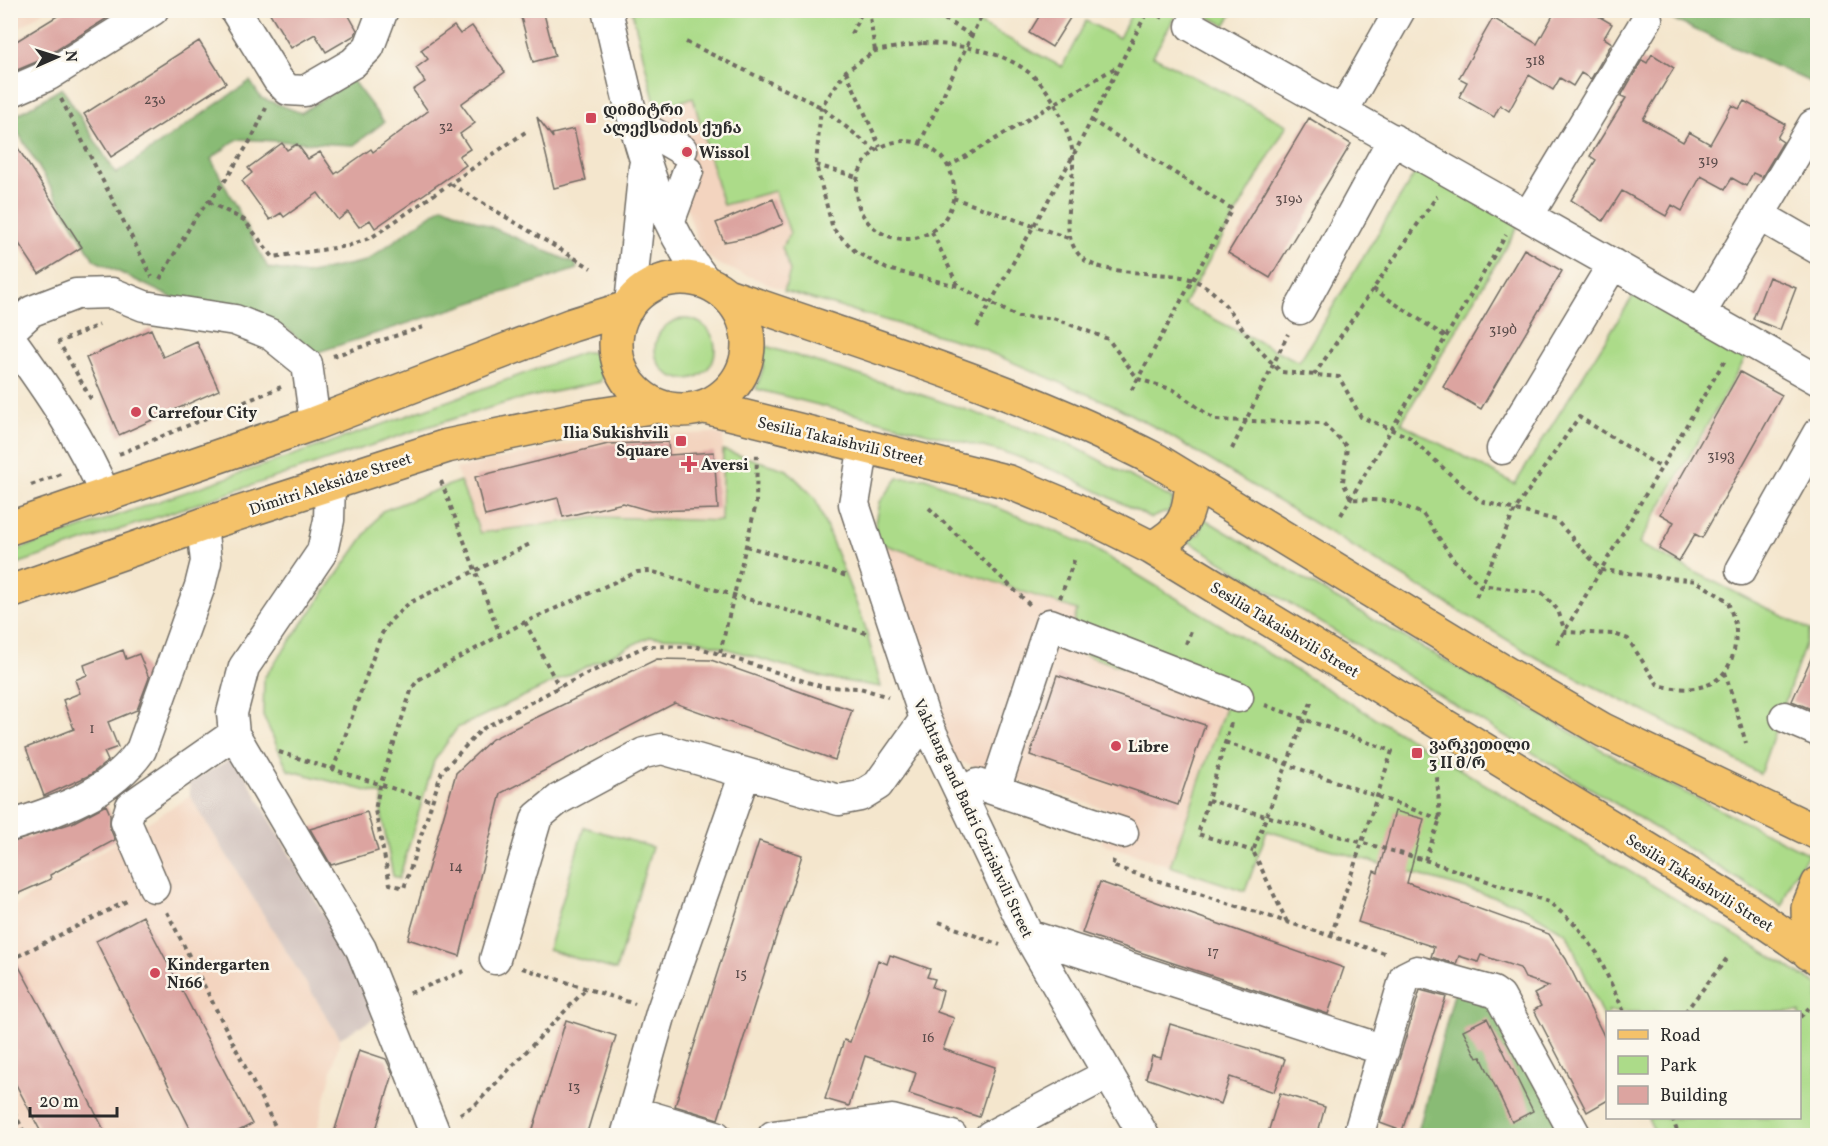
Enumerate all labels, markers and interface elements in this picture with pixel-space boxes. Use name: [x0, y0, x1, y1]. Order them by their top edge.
north arrow: [27, 27, 87, 87]
text: N: [59, 50, 81, 63]
house number: 318: [1525, 52, 1545, 71]
house number: 23ა: [144, 91, 166, 110]
place label: დიმიტრი ალექსიძის ქუჩა: [603, 100, 742, 140]
marker: დიმიტრი ალექსიძის ქუჩა: [584, 111, 598, 125]
house number: 32: [439, 118, 453, 137]
place label: Wissol: [699, 143, 750, 165]
marker: Wissol: [680, 145, 694, 159]
house number: 319: [1698, 152, 1718, 171]
house number: 319ა: [1275, 190, 1303, 209]
house number: 319ბ: [1489, 321, 1517, 340]
place label: Carrefour City: [148, 403, 257, 425]
marker: Carrefour City: [129, 405, 143, 419]
street label: Sesilia Takaishvili Street: [755, 412, 926, 472]
place label: Ilia Sukishvili Square: [563, 423, 669, 463]
marker: Ilia Sukishvili Square: [674, 434, 688, 448]
house number: 319ვ: [1707, 447, 1735, 466]
street label: Dimitri Aleksidze Street: [247, 448, 415, 522]
place label: Aversi: [701, 455, 749, 477]
marker: Aversi: [682, 457, 696, 471]
street label: Sesilia Takaishvili Street: [1205, 578, 1363, 684]
street label: Vakhtang and Badri Gzirishvili Street: [907, 696, 1038, 942]
house number: 1: [89, 720, 95, 739]
place label: ვარკეთილი 3 II მ/რ: [1429, 735, 1530, 775]
place label: Libre: [1128, 737, 1169, 759]
marker: Libre: [1109, 739, 1123, 753]
marker: ვარკეთილი 3 II მ/რ: [1410, 746, 1424, 760]
street label: Sesilia Takaishvili Street: [1621, 829, 1777, 938]
house number: 14: [449, 858, 463, 877]
house number: 17: [1207, 943, 1219, 962]
place label: Kindergarten N166: [167, 955, 270, 995]
house number: 15: [735, 965, 747, 984]
marker: Kindergarten N166: [148, 966, 162, 980]
legend: [1606, 1011, 1801, 1119]
text: Road: [1660, 1024, 1701, 1049]
house number: 16: [922, 1029, 934, 1048]
text: Park: [1660, 1054, 1697, 1079]
house number: 13: [568, 1078, 580, 1097]
scale bar: [30, 1080, 117, 1118]
text: Building: [1660, 1084, 1728, 1109]
text: 20 m: [39, 1090, 79, 1115]

